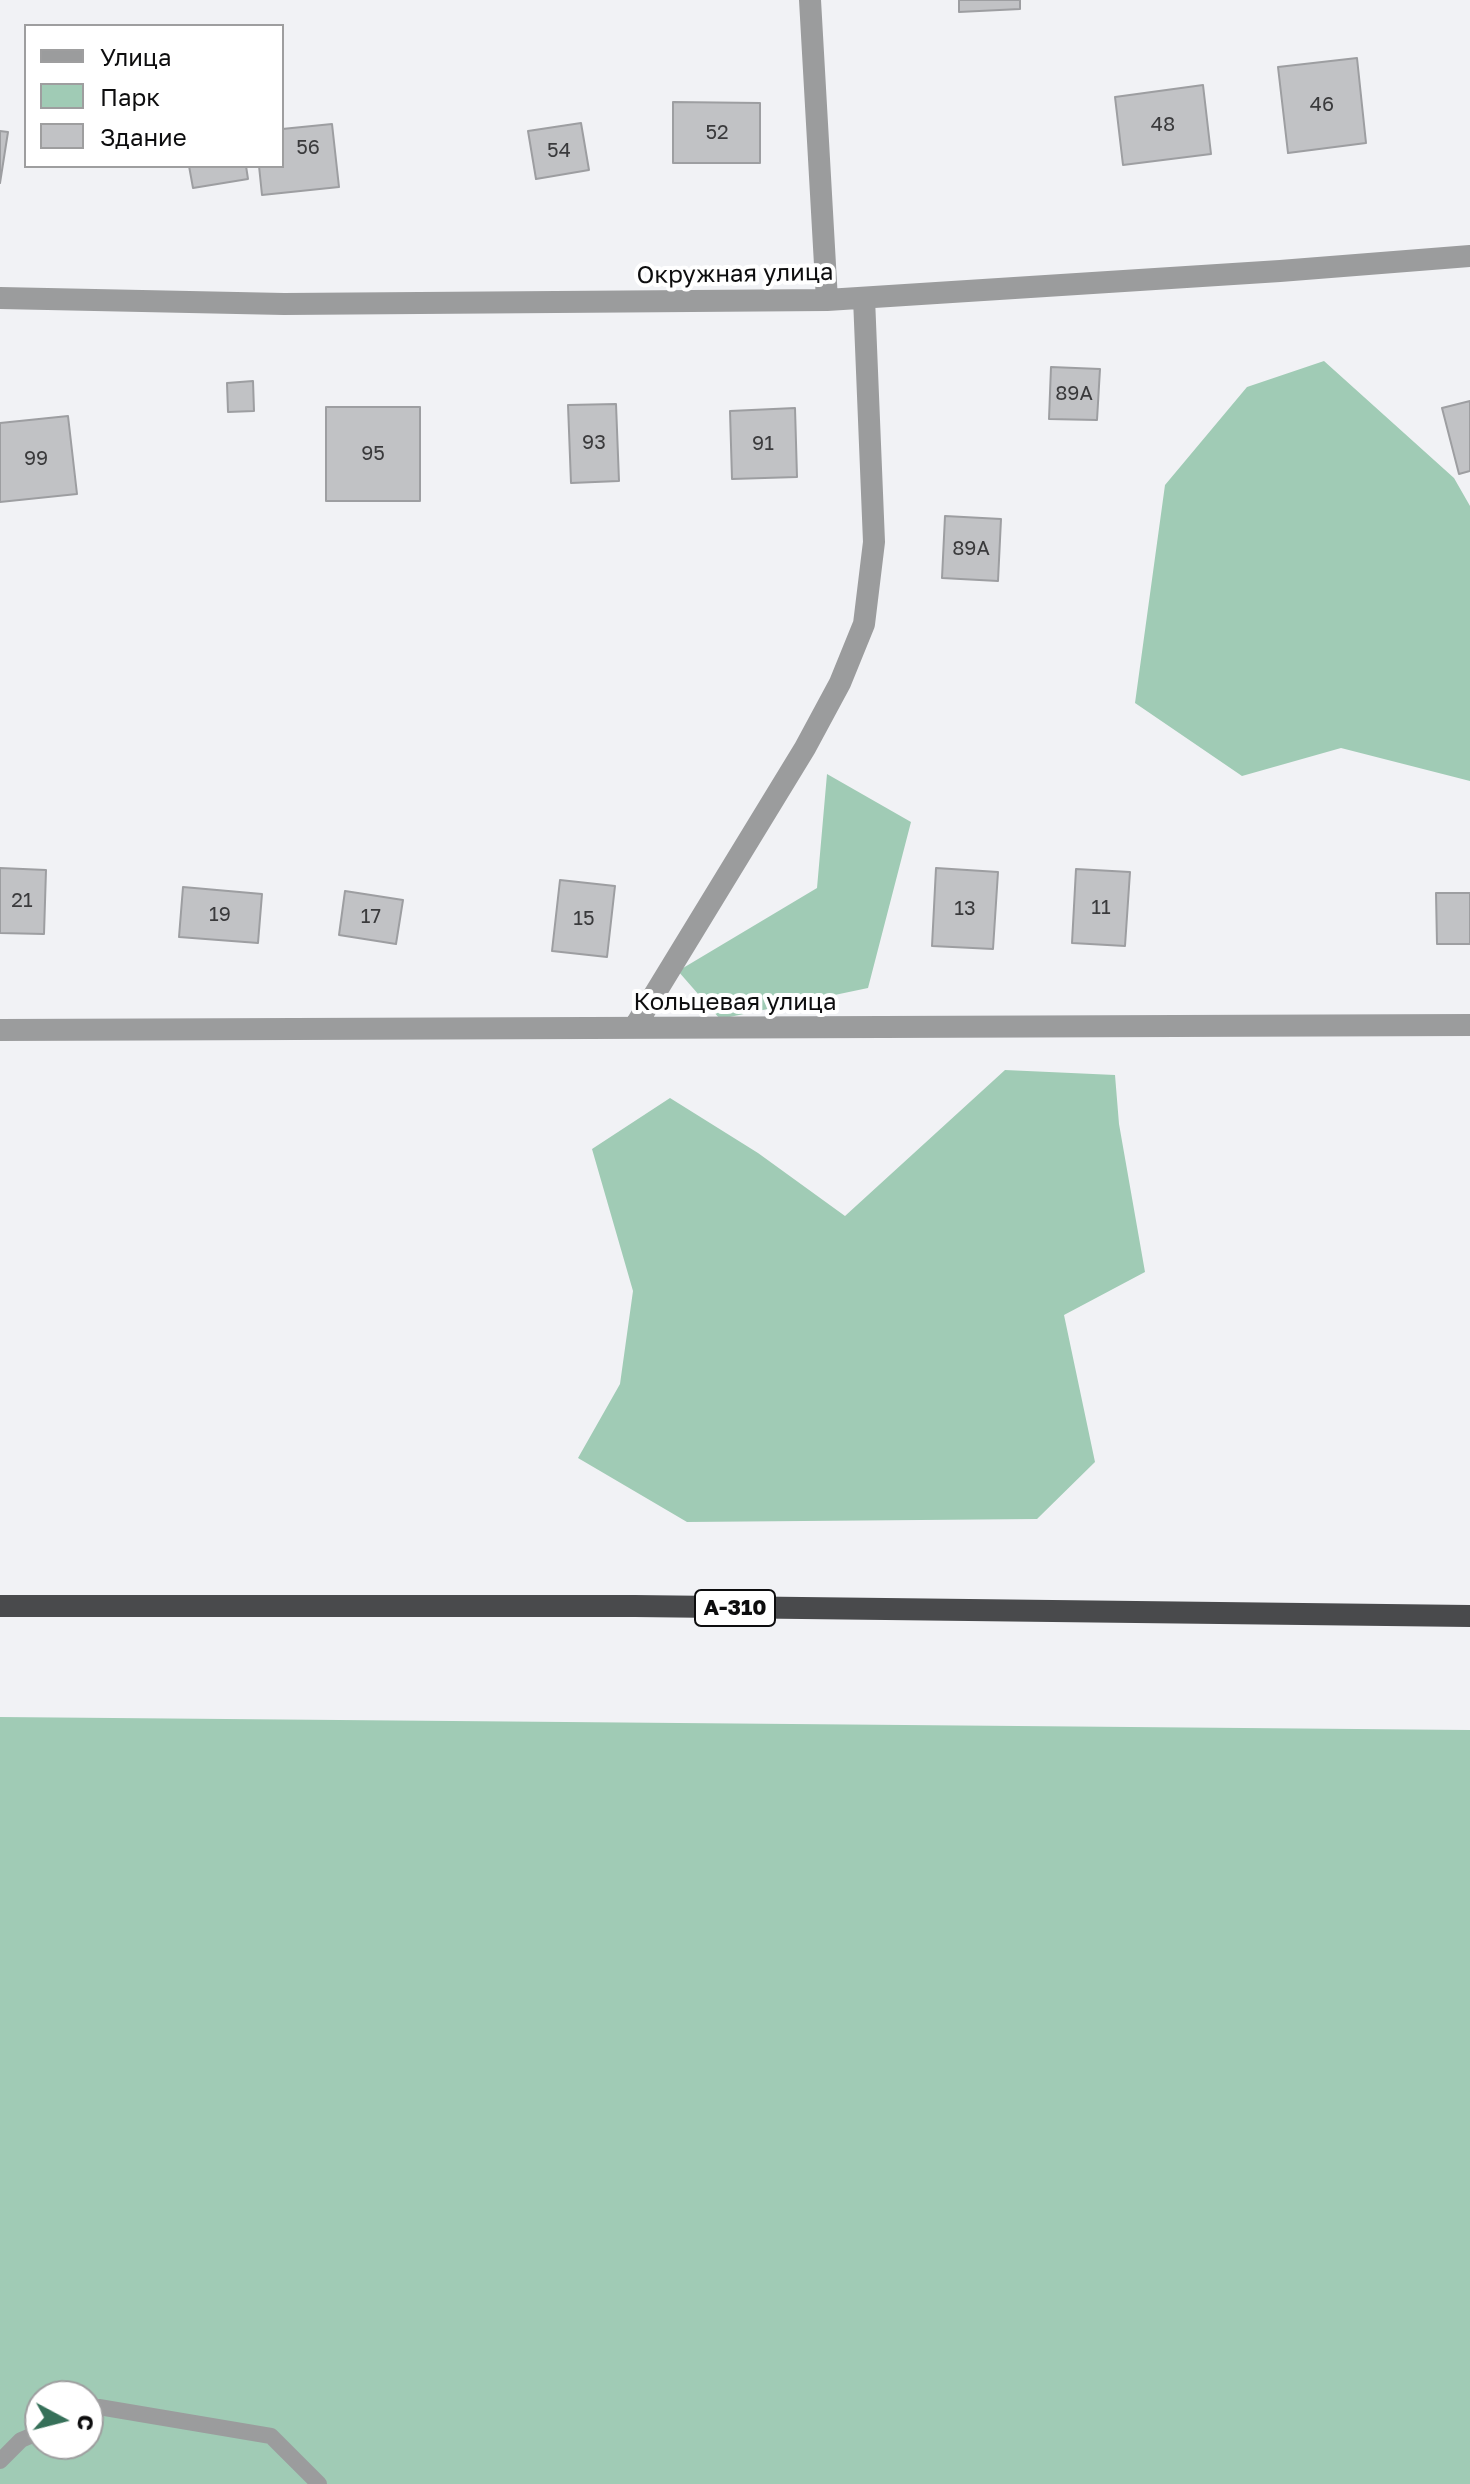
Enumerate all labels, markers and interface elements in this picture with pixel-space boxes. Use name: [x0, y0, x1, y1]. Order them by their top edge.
legend: [24, 24, 284, 168]
text: Улица: [100, 42, 172, 71]
text: Парк: [100, 82, 160, 111]
house number: 46: [1310, 93, 1334, 117]
house number: 48: [1151, 113, 1175, 137]
house number: 52: [705, 121, 729, 145]
text: Здание: [100, 122, 187, 151]
house number: 56: [296, 136, 320, 160]
house number: 54: [547, 139, 571, 163]
street label: Окружная улица: [636, 258, 834, 290]
house number: 89А: [1055, 382, 1093, 406]
house number: 93: [582, 431, 606, 455]
house number: 91: [752, 432, 774, 456]
house number: 95: [361, 442, 385, 466]
house number: 99: [24, 447, 48, 471]
house number: 89А: [952, 537, 990, 561]
house number: 21: [11, 889, 33, 913]
house number: 11: [1091, 896, 1111, 920]
house number: 13: [954, 897, 976, 921]
house number: 19: [209, 903, 231, 927]
house number: 17: [361, 905, 381, 929]
house number: 15: [573, 907, 595, 931]
street label: Кольцевая улица: [633, 988, 837, 1016]
road number: А-310: [695, 1590, 775, 1626]
north arrow: [24, 2380, 104, 2460]
text: С: [72, 2413, 101, 2432]

